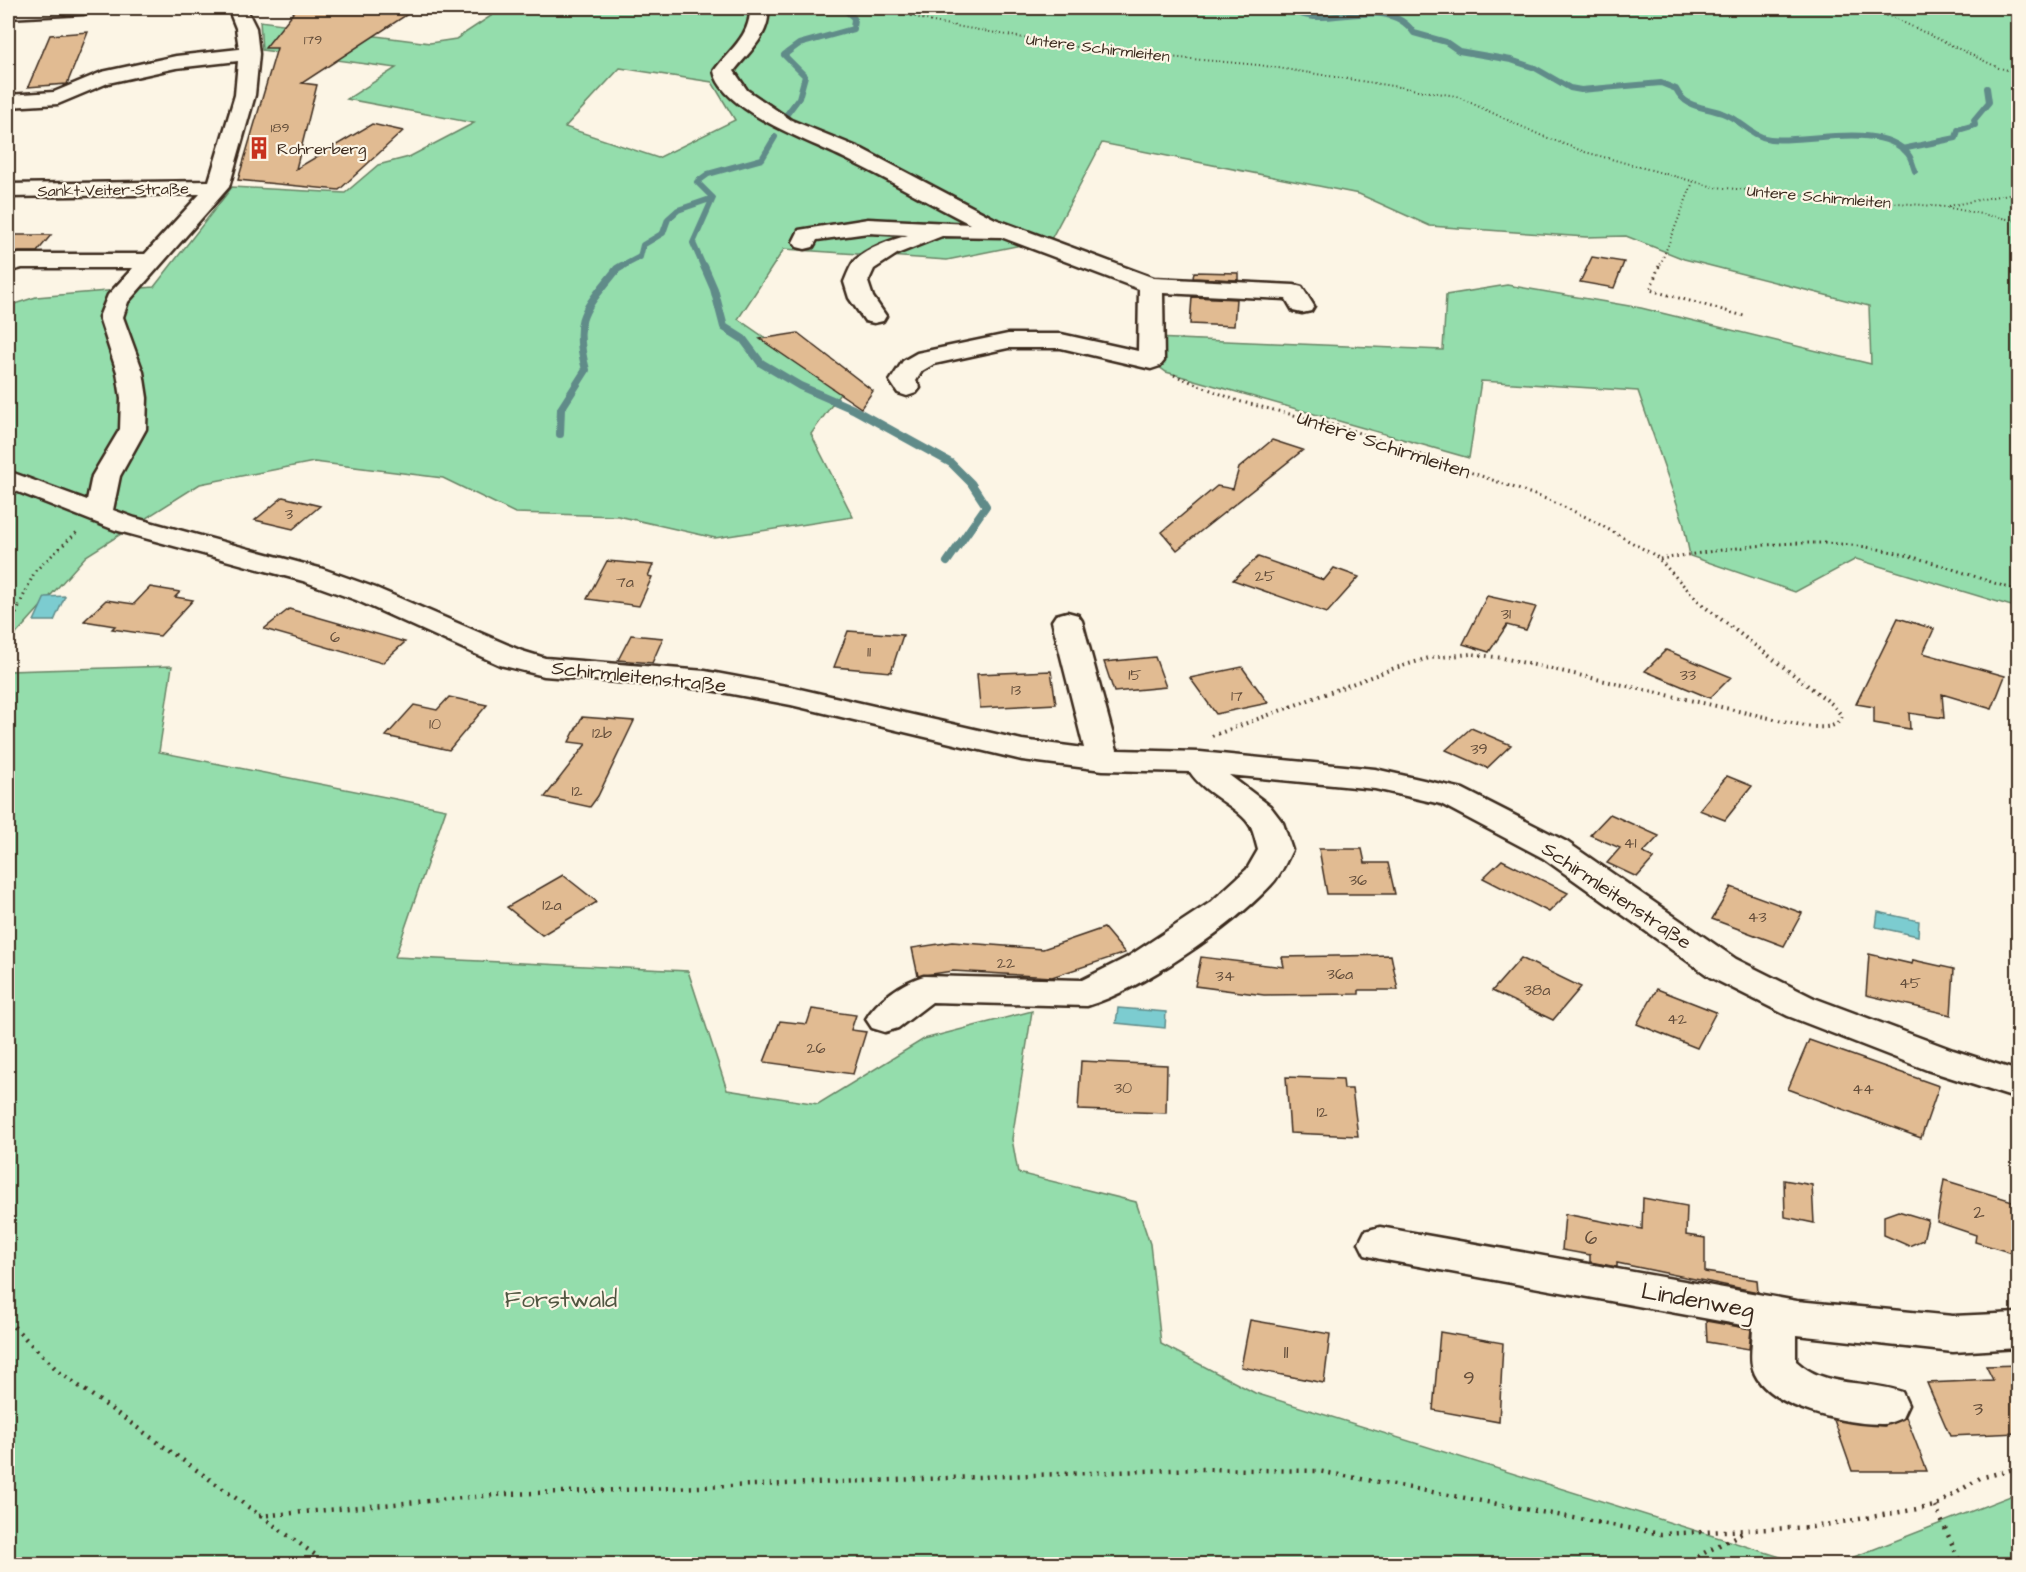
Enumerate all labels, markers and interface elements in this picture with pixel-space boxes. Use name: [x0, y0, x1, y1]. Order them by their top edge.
street label: Untere Schirmleiten: [1025, 28, 1171, 68]
house number: 179: [304, 30, 322, 50]
house number: 189: [271, 118, 289, 138]
building icon: Rohrerberg: [246, 135, 272, 161]
place label: Rohrerberg: [277, 138, 366, 161]
street label: Sankt-Veiter-Straße: [37, 178, 189, 202]
street label: Untere Schirmleiten: [1746, 180, 1892, 214]
street label: Untere Schirmleiten: [1293, 404, 1474, 486]
house number: 3: [285, 503, 293, 525]
house number: 25: [1255, 565, 1276, 587]
house number: 7a: [616, 571, 634, 593]
house number: 31: [1501, 603, 1511, 625]
house number: 6: [330, 626, 340, 648]
house number: 11: [867, 641, 871, 663]
street label: Schirmleitenstraße: [550, 654, 728, 700]
house number: 15: [1128, 664, 1142, 686]
house number: 33: [1680, 664, 1696, 686]
house number: 13: [1011, 679, 1021, 701]
house number: 17: [1231, 685, 1243, 707]
house number: 10: [429, 713, 441, 735]
house number: 12b: [592, 722, 612, 744]
house number: 39: [1470, 738, 1488, 760]
house number: 12: [571, 780, 583, 802]
house number: 41: [1624, 832, 1636, 854]
street label: Schirmleitenstraße: [1536, 835, 1697, 957]
house number: 36: [1349, 869, 1367, 891]
house number: 12a: [542, 894, 562, 916]
house number: 43: [1747, 906, 1767, 928]
house number: 22: [997, 952, 1015, 974]
house number: 36a: [1327, 963, 1353, 985]
house number: 34: [1215, 965, 1235, 987]
house number: 45: [1899, 972, 1922, 994]
house number: 38a: [1524, 979, 1550, 1001]
house number: 42: [1667, 1008, 1687, 1030]
house number: 26: [806, 1037, 826, 1059]
house number: 30: [1114, 1077, 1132, 1099]
house number: 44: [1852, 1078, 1874, 1100]
house number: 12: [1316, 1101, 1328, 1123]
house number: 2: [1973, 1198, 1985, 1226]
house number: 6: [1585, 1224, 1598, 1252]
street label: Lindenweg: [1638, 1274, 1757, 1329]
park label: Forstwald: [505, 1283, 617, 1317]
house number: 11: [1283, 1338, 1289, 1366]
house number: 9: [1463, 1364, 1475, 1392]
house number: 3: [1973, 1395, 1983, 1423]

